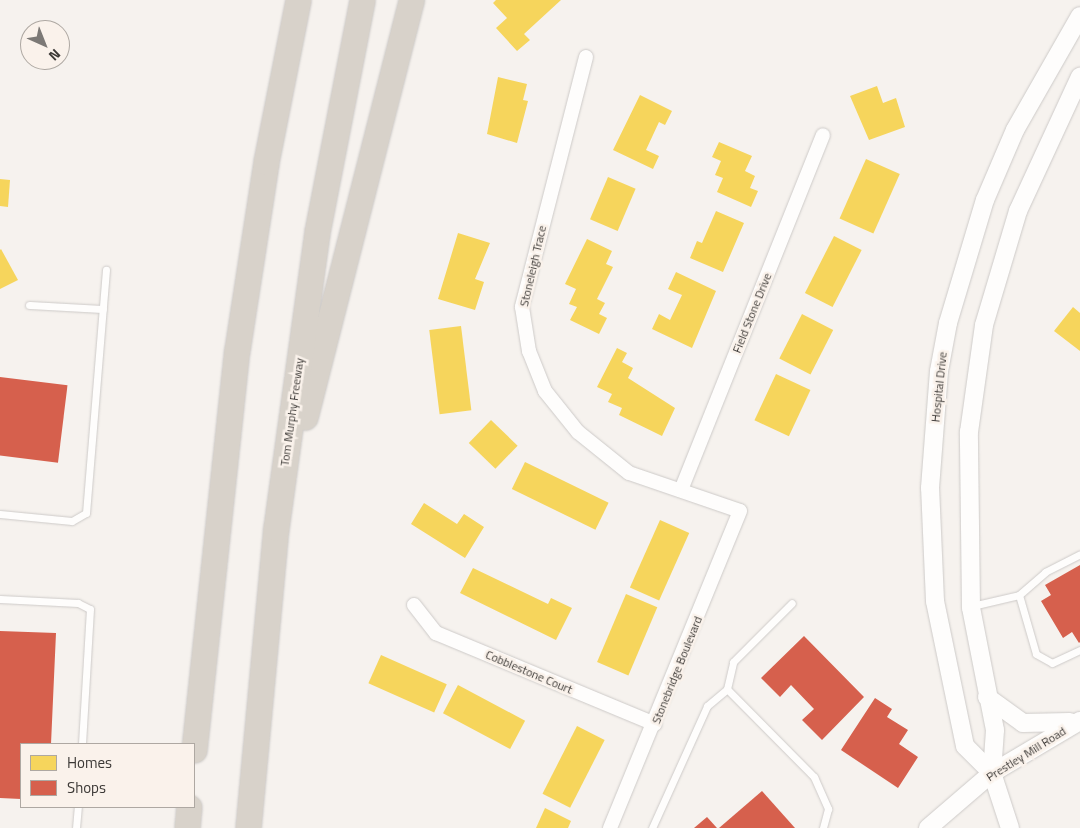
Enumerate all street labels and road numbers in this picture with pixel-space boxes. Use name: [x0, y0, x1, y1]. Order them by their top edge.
street label: Stoneleigh Trace: [517, 224, 549, 308]
street label: Field Stone Drive: [729, 271, 775, 355]
street label: Hospital Drive: [928, 351, 950, 423]
street label: Tom Murphy Freeway: [277, 357, 307, 467]
street label: Stonebridge Boulevard: [649, 614, 705, 726]
street label: Cobblestone Court: [483, 647, 575, 697]
street label: Prestley Mill Road: [984, 724, 1068, 784]

